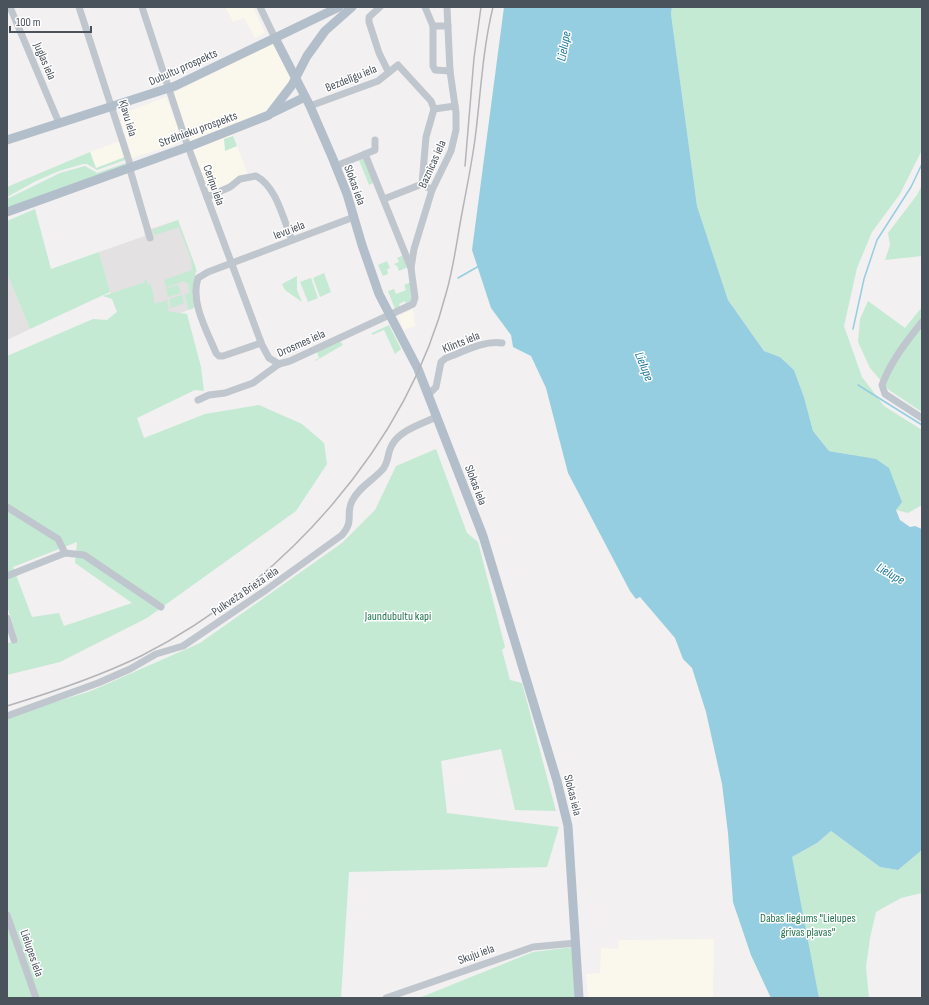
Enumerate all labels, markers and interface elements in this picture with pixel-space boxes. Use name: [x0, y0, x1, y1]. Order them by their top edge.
scale bar: [10, 8, 91, 34]
text: 100 m: [16, 15, 41, 30]
water label: Lielupe: [553, 30, 575, 63]
street label: Juglas iela: [30, 39, 59, 83]
street label: Dubultu prospekts: [147, 46, 220, 89]
street label: Bezdelīgu iela: [323, 61, 379, 96]
street label: Kļavu iela: [115, 98, 140, 139]
street label: Strēlnieku prospekts: [157, 108, 240, 151]
street label: Baznīcas iela: [415, 137, 450, 191]
street label: Ceriņu iela: [199, 163, 228, 208]
street label: Slokas iela: [340, 163, 369, 208]
street label: Ievu iela: [271, 217, 307, 243]
street label: Drosmes iela: [275, 326, 328, 361]
street label: Klints iela: [440, 328, 482, 357]
water label: Lielupe: [631, 349, 657, 383]
street label: Slokas iela: [461, 463, 490, 508]
water label: Lielupe: [873, 559, 908, 588]
street label: Pulkveža Brieža iela: [209, 563, 282, 619]
park label: Jaundubultu kapi: [364, 609, 431, 624]
street label: Slokas iela: [560, 773, 585, 818]
park label: Dabas liegums "Lielupes grīvas pļavas": [760, 911, 856, 940]
street label: Lielupes iela: [17, 928, 47, 979]
street label: Skuju iela: [456, 941, 497, 968]

